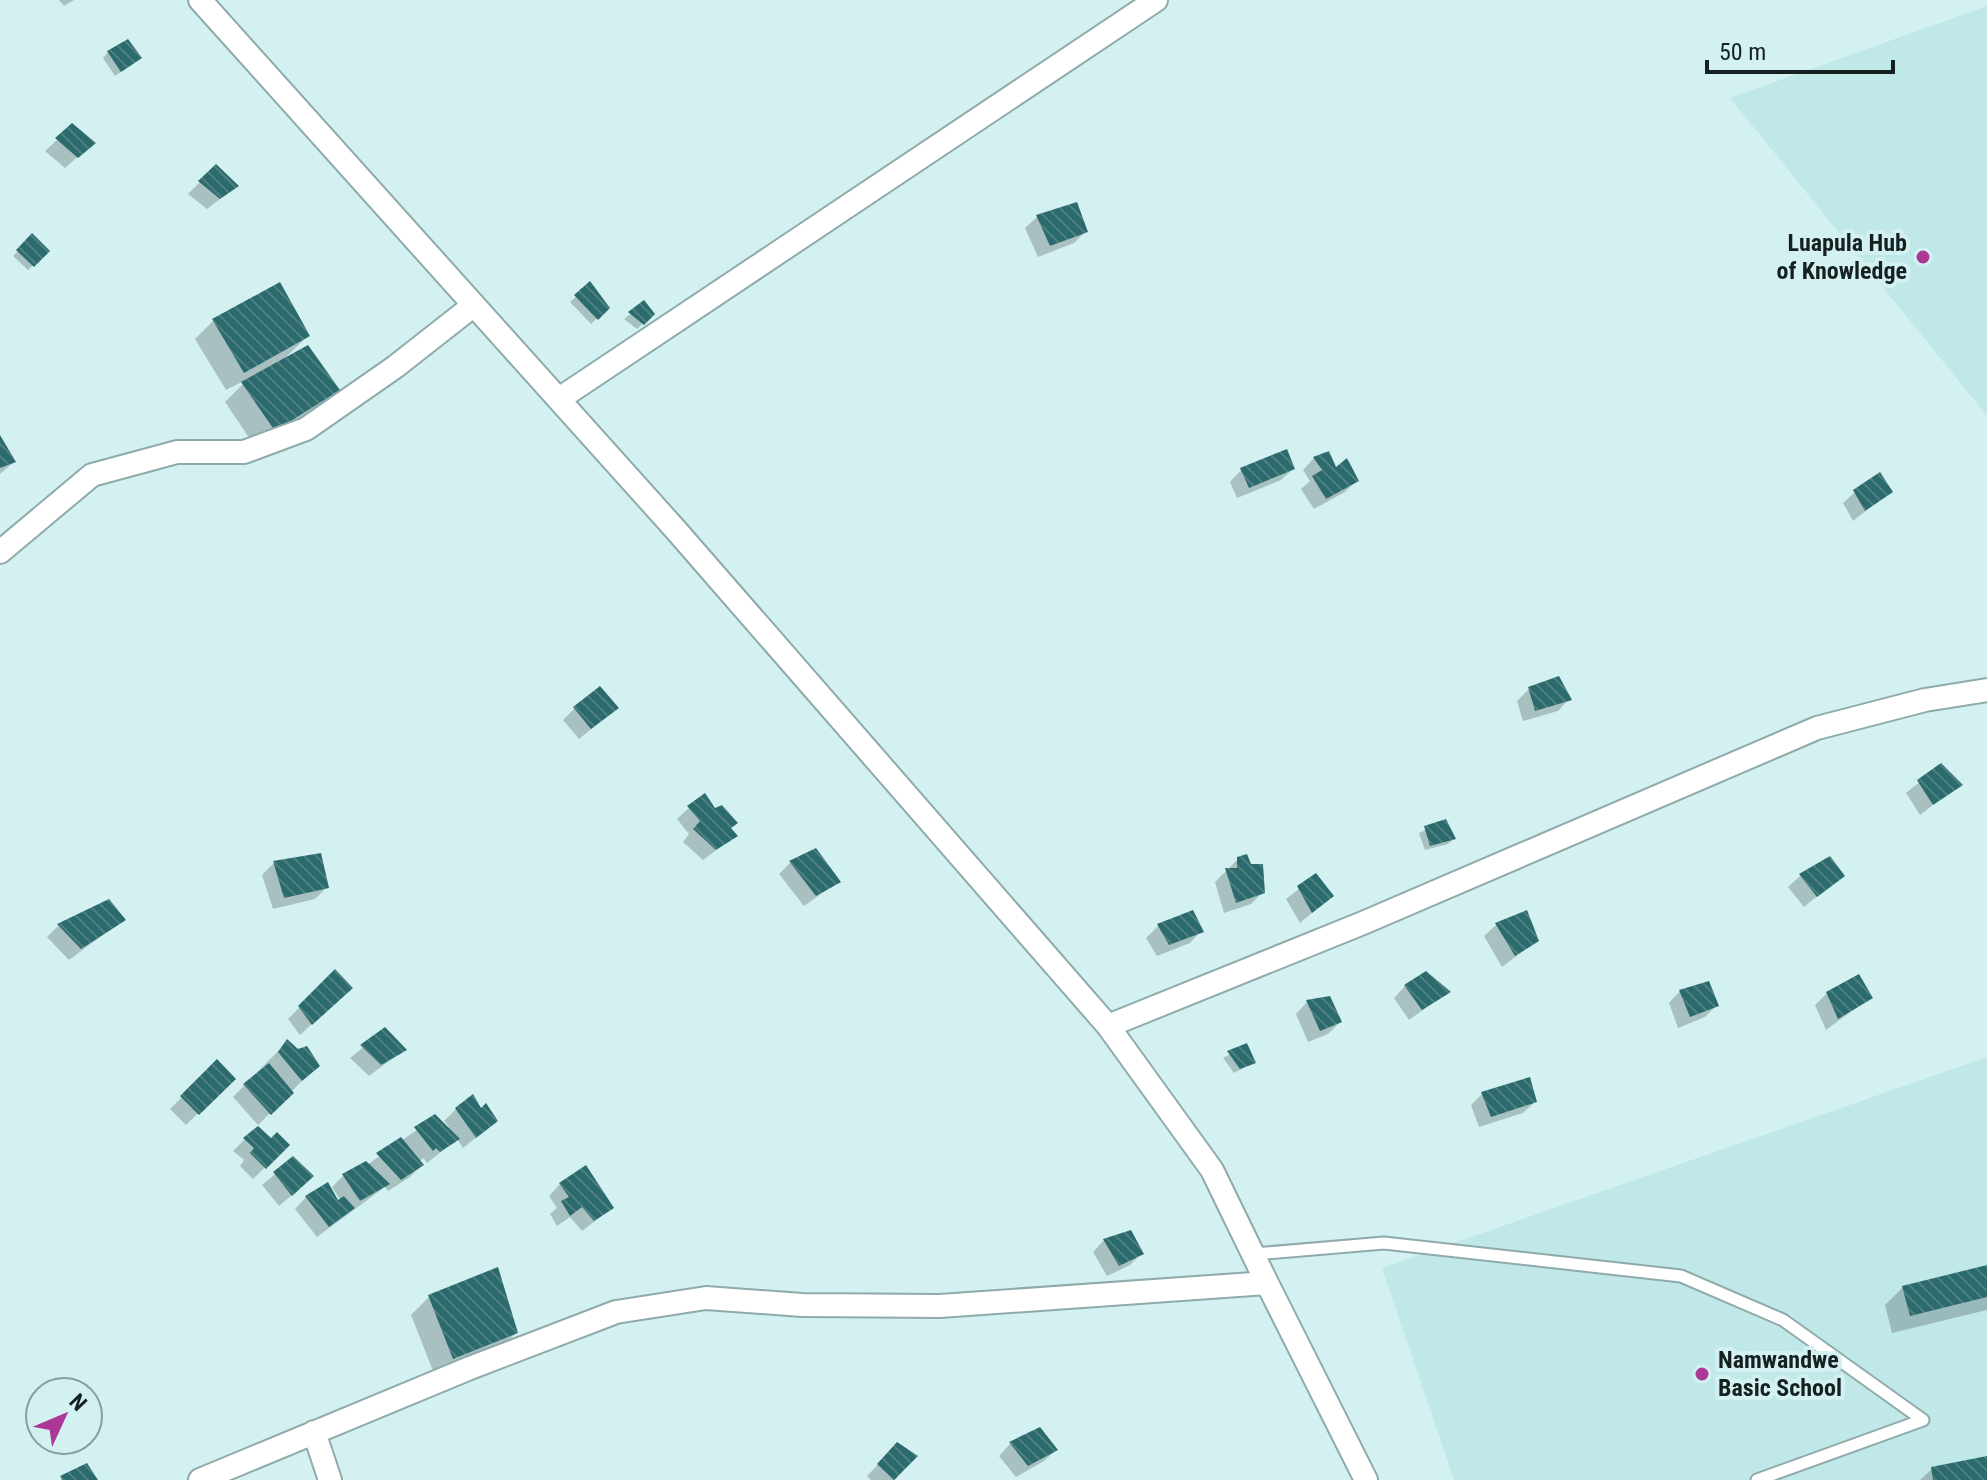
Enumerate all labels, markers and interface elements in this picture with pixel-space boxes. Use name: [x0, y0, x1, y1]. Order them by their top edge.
scale bar: [1707, 24, 1893, 74]
text: 50 m: [1719, 38, 1766, 66]
place label: Luapula Hub of Knowledge: [1776, 229, 1907, 285]
marker: Luapula Hub of Knowledge: [1914, 248, 1932, 266]
place label: Namwandwe Basic School: [1718, 1346, 1842, 1402]
marker: Namwandwe Basic School: [1693, 1365, 1711, 1383]
north arrow: [24, 1376, 104, 1456]
text: N: [64, 1389, 92, 1416]

